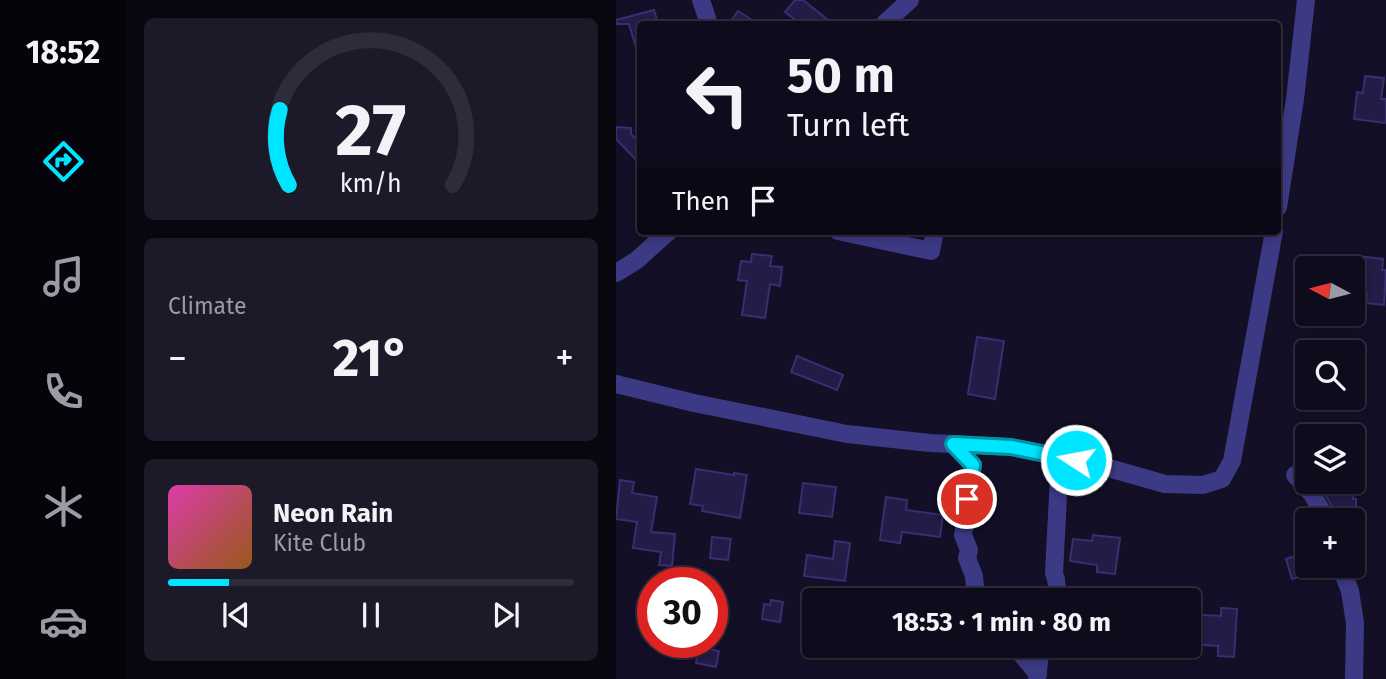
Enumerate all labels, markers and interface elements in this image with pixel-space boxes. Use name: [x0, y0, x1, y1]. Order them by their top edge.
text: 18:52: [26, 33, 100, 71]
text: 50 m: [787, 46, 895, 105]
icon: left: [672, 49, 763, 140]
text: 27: [336, 88, 406, 175]
text: Turn left: [787, 106, 909, 144]
icon: directions: [39, 137, 88, 186]
text: km/h: [340, 169, 402, 199]
icon: arrive: [744, 182, 782, 220]
text: Then: [672, 186, 730, 217]
icon: music: [39, 252, 88, 301]
north arrow: [1295, 256, 1365, 326]
map controls: [1295, 256, 1365, 578]
text: Climate: [168, 292, 247, 320]
text: 21°: [333, 327, 410, 390]
text: −: [168, 335, 187, 381]
text: +: [555, 335, 574, 381]
button: search: [1295, 340, 1365, 410]
icon: phone: [39, 367, 88, 416]
position arrow: [1039, 423, 1113, 497]
button: layers: [1295, 424, 1365, 494]
pin: [937, 469, 997, 529]
icon: arrive: [948, 480, 986, 518]
icon: climate: [39, 482, 88, 531]
text: Neon Rain: [273, 498, 393, 529]
button: +: [1295, 508, 1365, 578]
text: Kite Club: [273, 529, 366, 557]
speed limit sign: 30: [637, 567, 728, 658]
icon: previous: [217, 596, 255, 634]
icon: pause: [352, 596, 390, 634]
icon: next: [487, 596, 525, 634]
icon: car: [39, 597, 88, 646]
text: 18:53 · 1 min · 80 m: [892, 607, 1111, 638]

